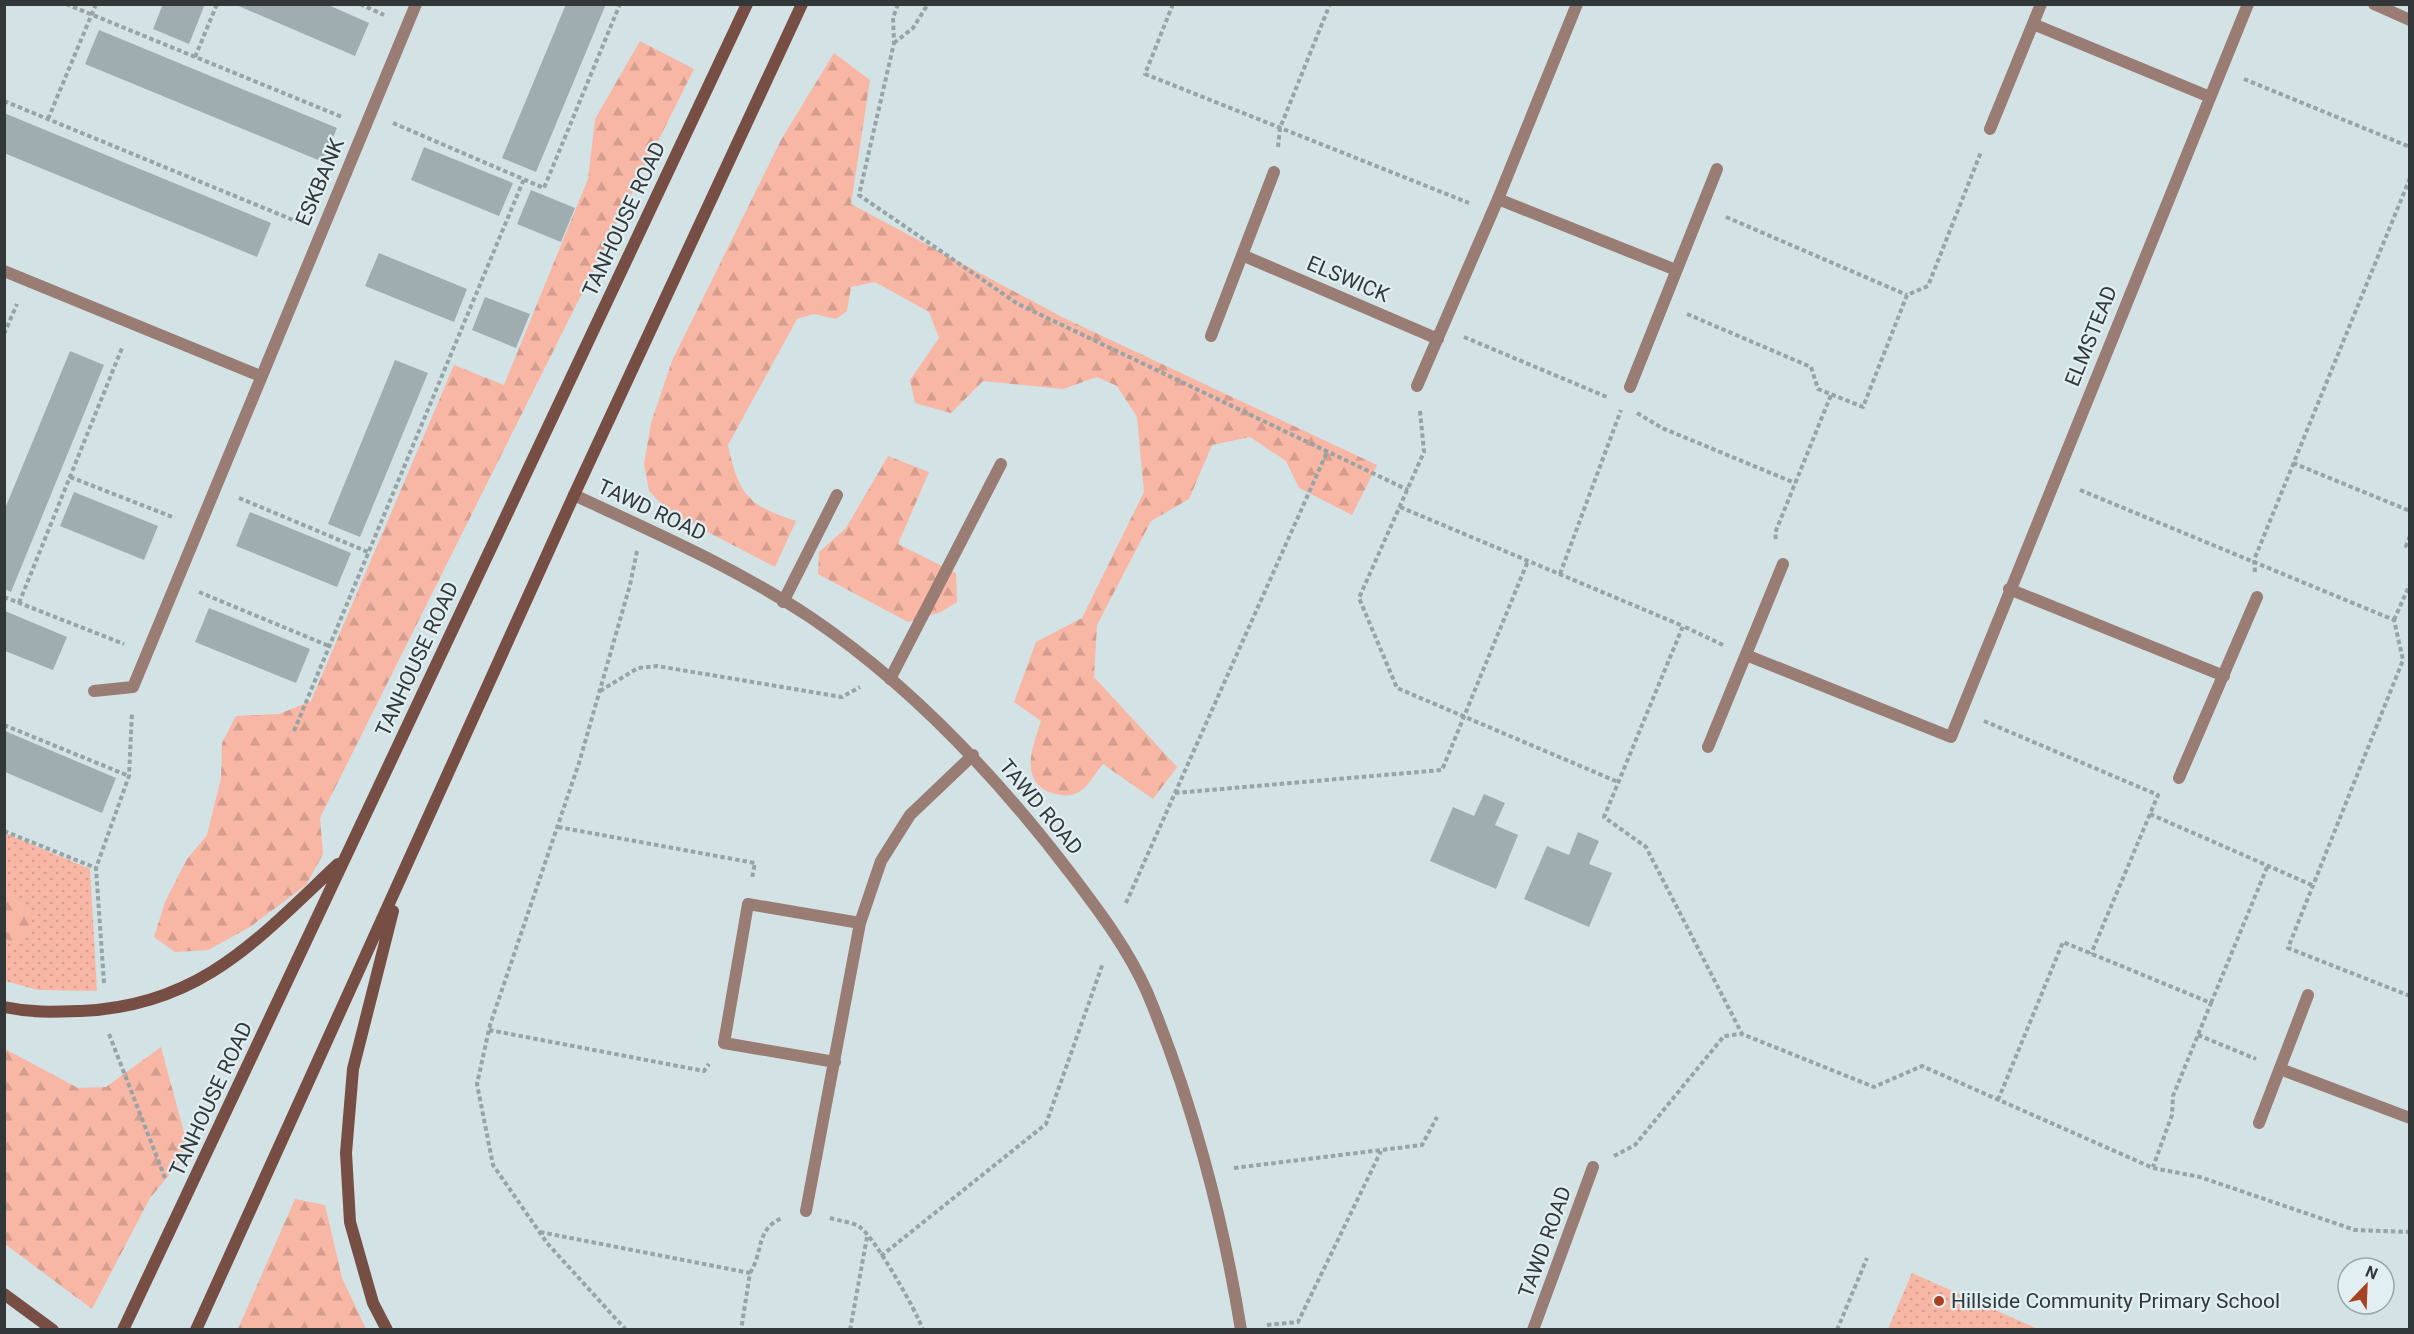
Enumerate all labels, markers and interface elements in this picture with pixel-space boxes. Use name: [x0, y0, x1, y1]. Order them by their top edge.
street label: ESKBANK: [291, 134, 349, 229]
street label: TANHOUSE ROAD: [578, 138, 670, 300]
street label: ELSWICK: [1303, 251, 1393, 307]
street label: ELMSTEAD: [2060, 282, 2122, 390]
street label: TAWD ROAD: [594, 474, 710, 546]
street label: TANHOUSE ROAD: [371, 578, 463, 740]
street label: TAWD ROAD: [994, 754, 1088, 860]
street label: TANHOUSE ROAD: [165, 1018, 257, 1180]
street label: TAWD ROAD: [1514, 1183, 1576, 1301]
north arrow: [2336, 1256, 2396, 1316]
text: N: [2363, 1262, 2381, 1284]
place label: Hillside Community Primary School: [1951, 1289, 2280, 1313]
marker: Hillside Community Primary School: [1932, 1294, 1946, 1308]

